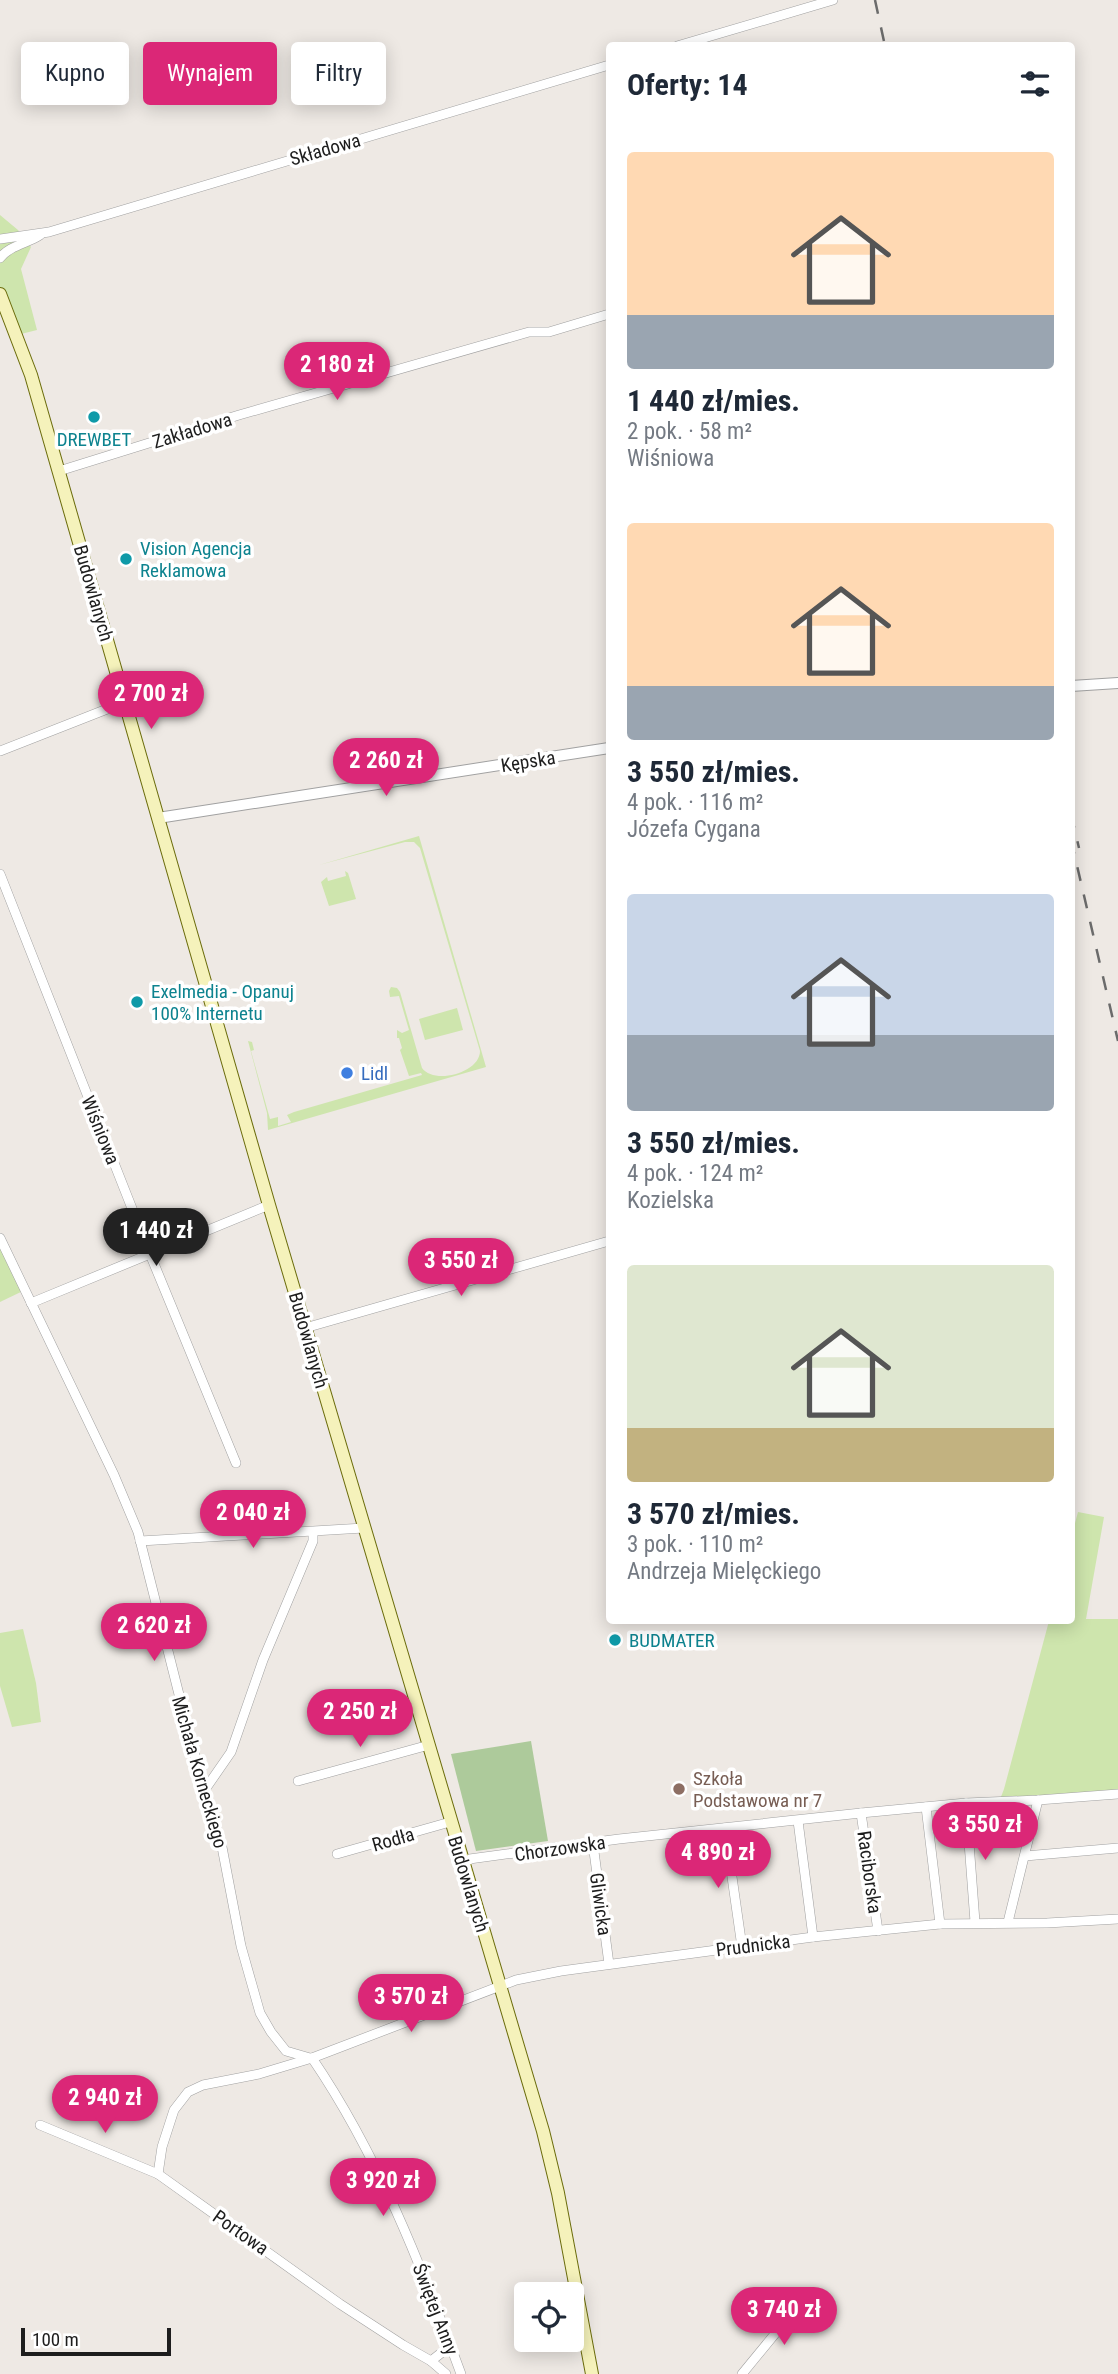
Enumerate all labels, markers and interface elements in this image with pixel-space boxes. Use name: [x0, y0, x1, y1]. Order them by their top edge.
chip: Kupno: [21, 42, 129, 105]
chip: Wynajem: [143, 42, 277, 105]
chip: Filtry: [291, 42, 386, 105]
icon: filters: [1016, 65, 1054, 103]
text: Oferty: 14: [627, 67, 748, 102]
street label: Składowa: [287, 128, 363, 171]
icon: home: [778, 197, 904, 323]
pin: 2 180 zł: [265, 342, 409, 402]
text: 2 180 zł: [300, 351, 374, 378]
text: 1 440 zł/mies.: [627, 383, 800, 418]
street label: Zakładowa: [150, 408, 235, 453]
marker: DREWBET: [86, 409, 102, 425]
text: 2 pok. · 58 m²: [627, 418, 752, 445]
place label: DREWBET: [57, 428, 131, 451]
text: Wiśniowa: [627, 445, 714, 472]
place label: Vision Agencja Reklamowa: [140, 537, 252, 582]
street label: Budowlanych: [69, 542, 118, 644]
marker: Vision Agencja Reklamowa: [118, 551, 134, 567]
icon: home: [778, 568, 904, 694]
pin: 2 700 zł: [79, 672, 223, 731]
text: 2 700 zł: [114, 680, 188, 707]
pin: 2 260 zł: [314, 738, 458, 798]
street label: Kępska: [499, 746, 557, 777]
text: 2 260 zł: [349, 747, 423, 774]
text: 3 550 zł/mies.: [627, 754, 800, 789]
text: 4 pok. · 116 m²: [627, 789, 763, 816]
text: Józefa Cygana: [627, 816, 761, 843]
icon: home: [778, 939, 904, 1065]
place label: Exelmedia - Opanuj 100% Internetu: [151, 980, 294, 1025]
marker: Exelmedia - Opanuj 100% Internetu: [129, 994, 145, 1010]
place label: Lidl: [361, 1062, 388, 1085]
marker: Lidl: [339, 1065, 355, 1081]
street label: Wiśniowa: [76, 1092, 125, 1168]
text: 3 550 zł/mies.: [627, 1125, 800, 1160]
text: 4 pok. · 124 m²: [627, 1160, 763, 1187]
text: Kozielska: [627, 1187, 714, 1214]
pin: 1 440 zł: [84, 1208, 228, 1268]
text: 1 440 zł: [119, 1217, 193, 1244]
pin: 3 550 zł: [389, 1238, 533, 1298]
text: 3 550 zł: [424, 1247, 498, 1274]
street label: Budowlanych: [284, 1289, 333, 1391]
icon: home: [778, 1310, 904, 1436]
pin: 2 040 zł: [181, 1490, 325, 1550]
text: 3 570 zł/mies.: [627, 1496, 800, 1531]
text: 2 040 zł: [216, 1499, 290, 1526]
text: 3 pok. · 110 m²: [627, 1531, 763, 1558]
text: Andrzeja Mielęckiego: [627, 1558, 821, 1585]
pin: 2 620 zł: [82, 1604, 226, 1663]
text: 2 620 zł: [117, 1612, 191, 1639]
place label: BUDMATER: [629, 1629, 715, 1652]
marker: BUDMATER: [607, 1632, 623, 1648]
pin: 2 250 zł: [288, 1690, 432, 1749]
street label: Michała Korneckiego: [167, 1693, 232, 1851]
text: 2 250 zł: [323, 1698, 397, 1725]
place label: Szkoła Podstawowa nr 7: [693, 1767, 822, 1812]
marker: Szkoła Podstawowa nr 7: [671, 1781, 687, 1797]
pin: 3 550 zł: [913, 1802, 1057, 1862]
text: 3 550 zł: [948, 1811, 1022, 1838]
street label: Rodła: [369, 1823, 417, 1856]
street label: Raciborska: [852, 1829, 887, 1915]
pin: 4 890 zł: [646, 1830, 790, 1890]
street label: Chorzowska: [513, 1831, 607, 1866]
street label: Budowlanych: [443, 1833, 494, 1935]
text: 4 890 zł: [681, 1839, 755, 1866]
street label: Gliwicka: [585, 1871, 616, 1937]
street label: Prudnicka: [714, 1930, 792, 1961]
pin: 3 570 zł: [339, 1974, 483, 2034]
text: 3 570 zł: [374, 1983, 448, 2010]
pin: 2 940 zł: [33, 2076, 177, 2135]
text: 2 940 zł: [68, 2084, 142, 2111]
pin: 3 920 zł: [311, 2158, 455, 2218]
text: 3 920 zł: [346, 2167, 420, 2194]
street label: Portowa: [208, 2205, 273, 2260]
street label: Świętej Anny: [408, 2260, 463, 2358]
map controls: [514, 2282, 584, 2352]
button: locate: [514, 2282, 584, 2352]
pin: 3 740 zł: [712, 2288, 856, 2347]
text: 3 740 zł: [747, 2296, 821, 2323]
scale bar: [21, 2325, 172, 2357]
text: 100 m: [32, 2328, 79, 2351]

